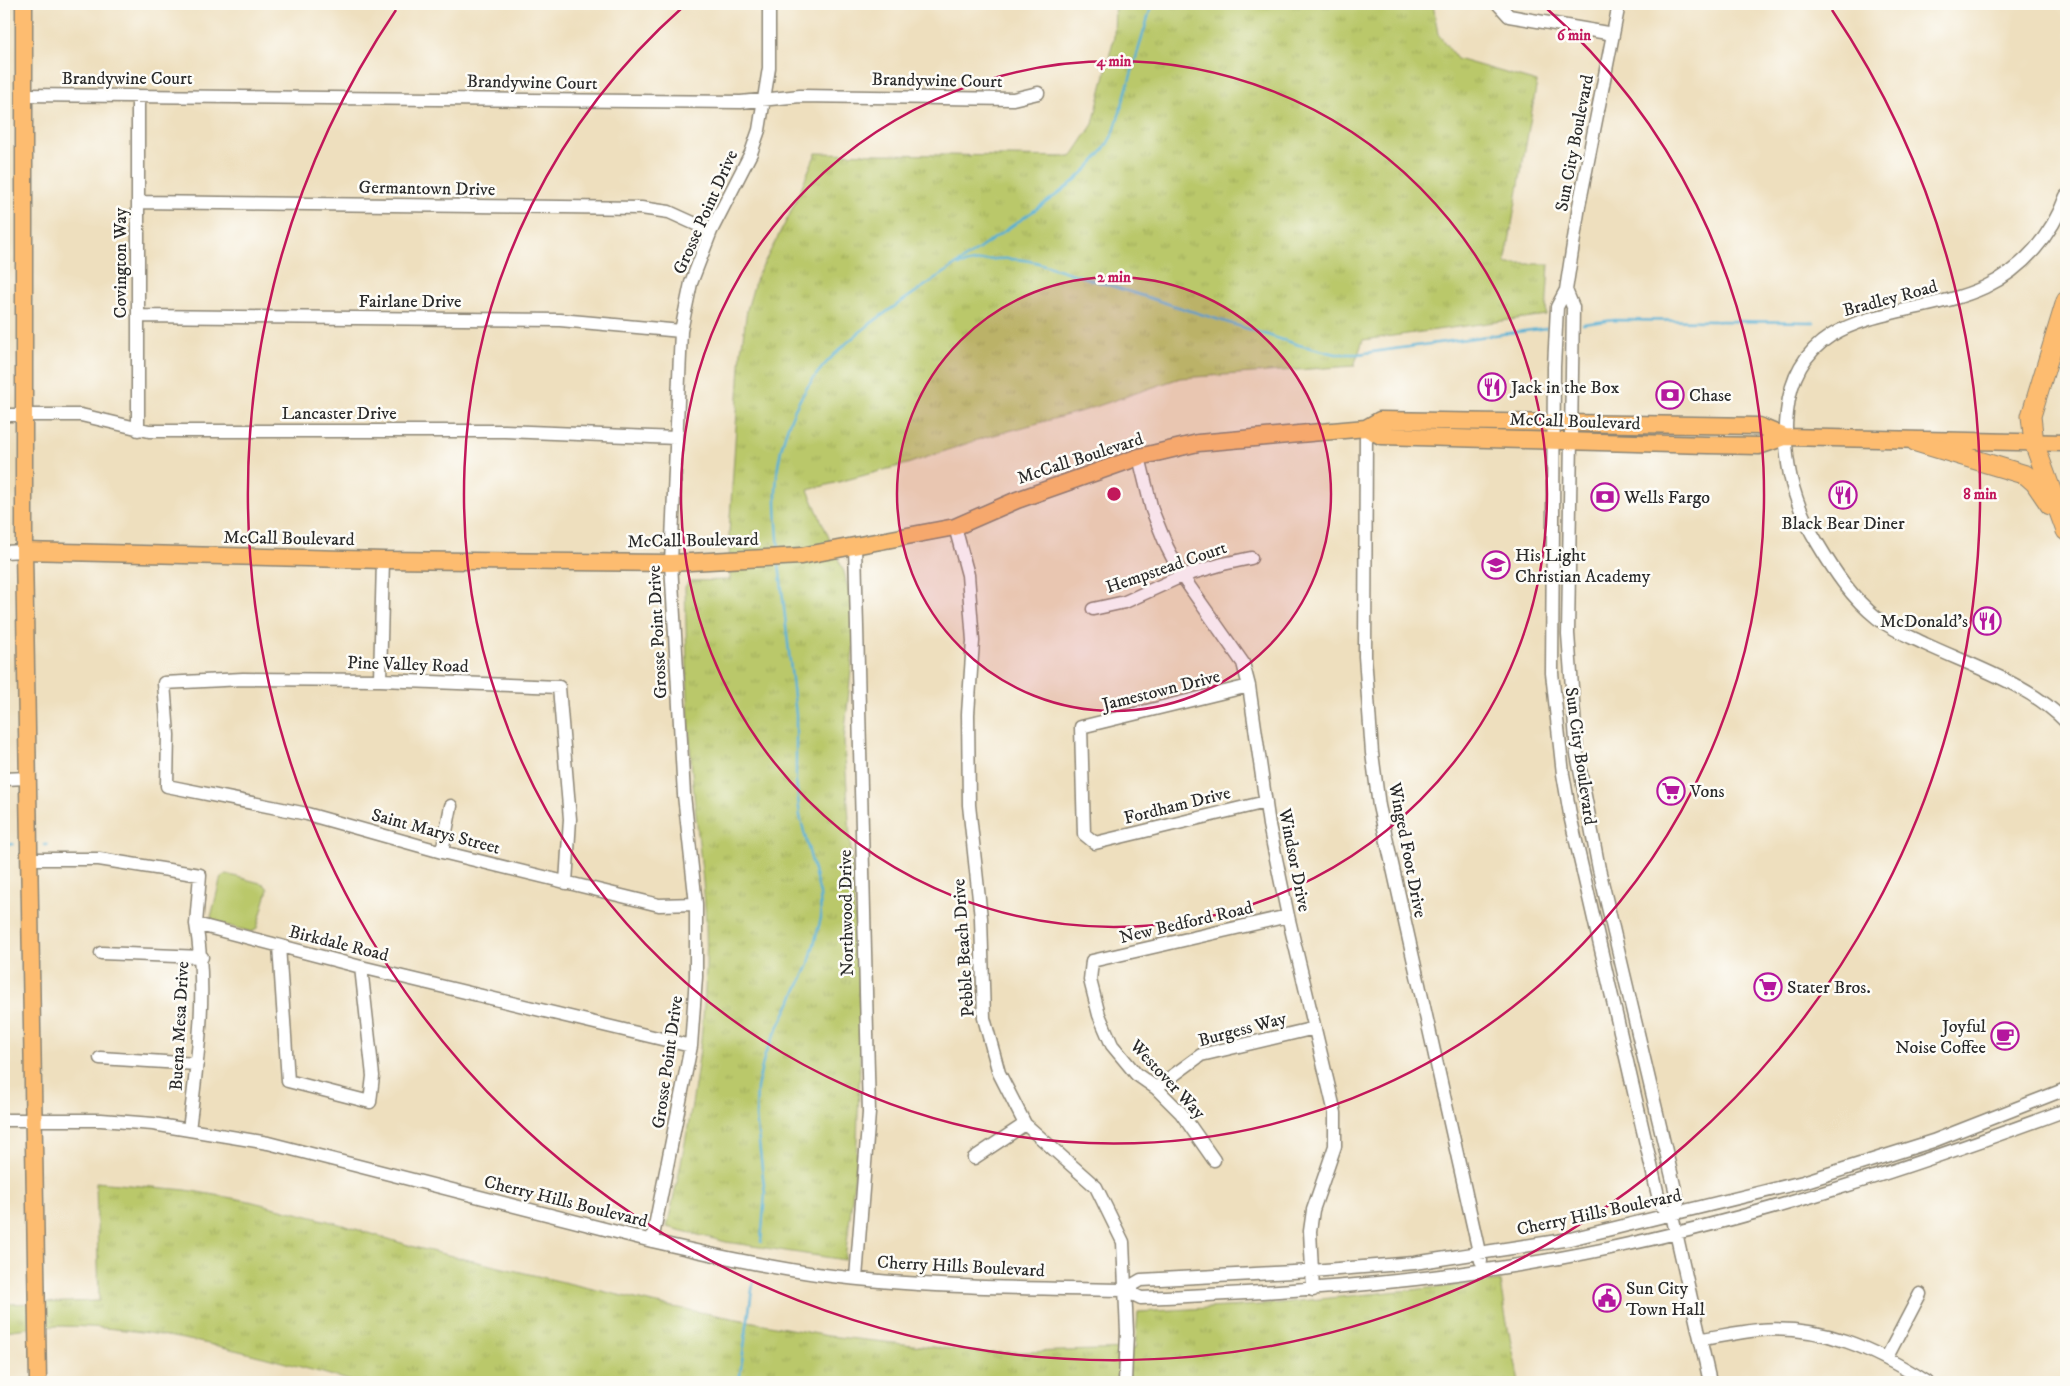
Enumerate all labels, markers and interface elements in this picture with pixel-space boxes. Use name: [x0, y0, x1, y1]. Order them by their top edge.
text: 6 min: [1557, 26, 1591, 45]
text: 4 min: [1096, 52, 1132, 71]
street label: Brandywine Court: [61, 68, 193, 90]
street label: Brandywine Court: [871, 69, 1003, 93]
street label: Brandywine Court: [466, 71, 598, 95]
street label: Sun City Boulevard: [1551, 73, 1599, 213]
street label: Grosse Point Drive: [669, 147, 743, 278]
street label: Germantown Drive: [359, 177, 495, 201]
street label: Covington Way: [110, 207, 132, 318]
text: 2 min: [1097, 268, 1131, 287]
street label: Bradley Road: [1841, 276, 1940, 322]
street label: Fairlane Drive: [358, 291, 462, 313]
restaurant icon: Jack in the Box: [1477, 372, 1507, 402]
place label: Jack in the Box: [1509, 377, 1619, 399]
bank icon: Chase: [1655, 380, 1685, 410]
place label: Chase: [1689, 385, 1732, 407]
street label: Lancaster Drive: [281, 403, 397, 425]
street label: McCall Boulevard: [1509, 409, 1641, 435]
street label: McCall Boulevard: [1015, 428, 1146, 490]
restaurant icon: Black Bear Diner: [1828, 480, 1858, 510]
bank icon: Wells Fargo: [1590, 482, 1620, 512]
centre of rings: [1105, 485, 1123, 503]
text: 8 min: [1963, 485, 1997, 504]
place label: Wells Fargo: [1623, 487, 1710, 509]
place label: Black Bear Diner: [1781, 513, 1905, 535]
street label: McCall Boulevard: [223, 527, 355, 551]
street label: McCall Boulevard: [627, 529, 759, 553]
street label: Hempstead Court: [1103, 537, 1230, 599]
place label: His Light Christian Academy: [1515, 545, 1651, 588]
school or university icon: His Light Christian Academy: [1481, 550, 1511, 580]
street label: Grosse Point Drive: [644, 565, 672, 699]
restaurant icon: McDonald's: [1972, 606, 2002, 636]
place label: McDonald's: [1880, 611, 1968, 633]
street label: Pine Valley Road: [347, 652, 469, 678]
street label: Jamestown Drive: [1098, 666, 1222, 717]
street label: Sun City Boulevard: [1559, 686, 1601, 826]
supermarket icon: Vons: [1656, 776, 1686, 806]
street label: Winged Foot Drive: [1383, 780, 1431, 920]
place label: Vons: [1689, 781, 1725, 803]
street label: Fordham Drive: [1122, 782, 1233, 830]
street label: Saint Marys Street: [369, 804, 503, 860]
street label: Windsor Drive: [1273, 806, 1315, 914]
street label: Northwood Drive: [835, 849, 859, 977]
street label: Pebble Beach Drive: [948, 878, 980, 1018]
street label: New Bedford Road: [1117, 897, 1255, 949]
street label: Birkdale Road: [287, 921, 391, 967]
street label: Buena Mesa Drive: [166, 961, 194, 1091]
supermarket icon: Stater Bros.: [1753, 972, 1783, 1002]
place label: Stater Bros.: [1787, 977, 1871, 999]
street label: Grosse Point Drive: [648, 994, 688, 1130]
street label: Burgess Way: [1196, 1008, 1289, 1052]
place label: Joyful Noise Coffee: [1895, 1016, 1987, 1059]
cafe icon: Joyful Noise Coffee: [1990, 1021, 2020, 1051]
street label: Westover Way: [1124, 1035, 1210, 1124]
street label: Cherry Hills Boulevard: [482, 1171, 650, 1233]
street label: Cherry Hills Boulevard: [1515, 1185, 1684, 1241]
street label: Cherry Hills Boulevard: [877, 1252, 1045, 1282]
place label: Sun City Town Hall: [1626, 1278, 1705, 1321]
public building icon: Sun City Town Hall: [1592, 1283, 1622, 1313]

